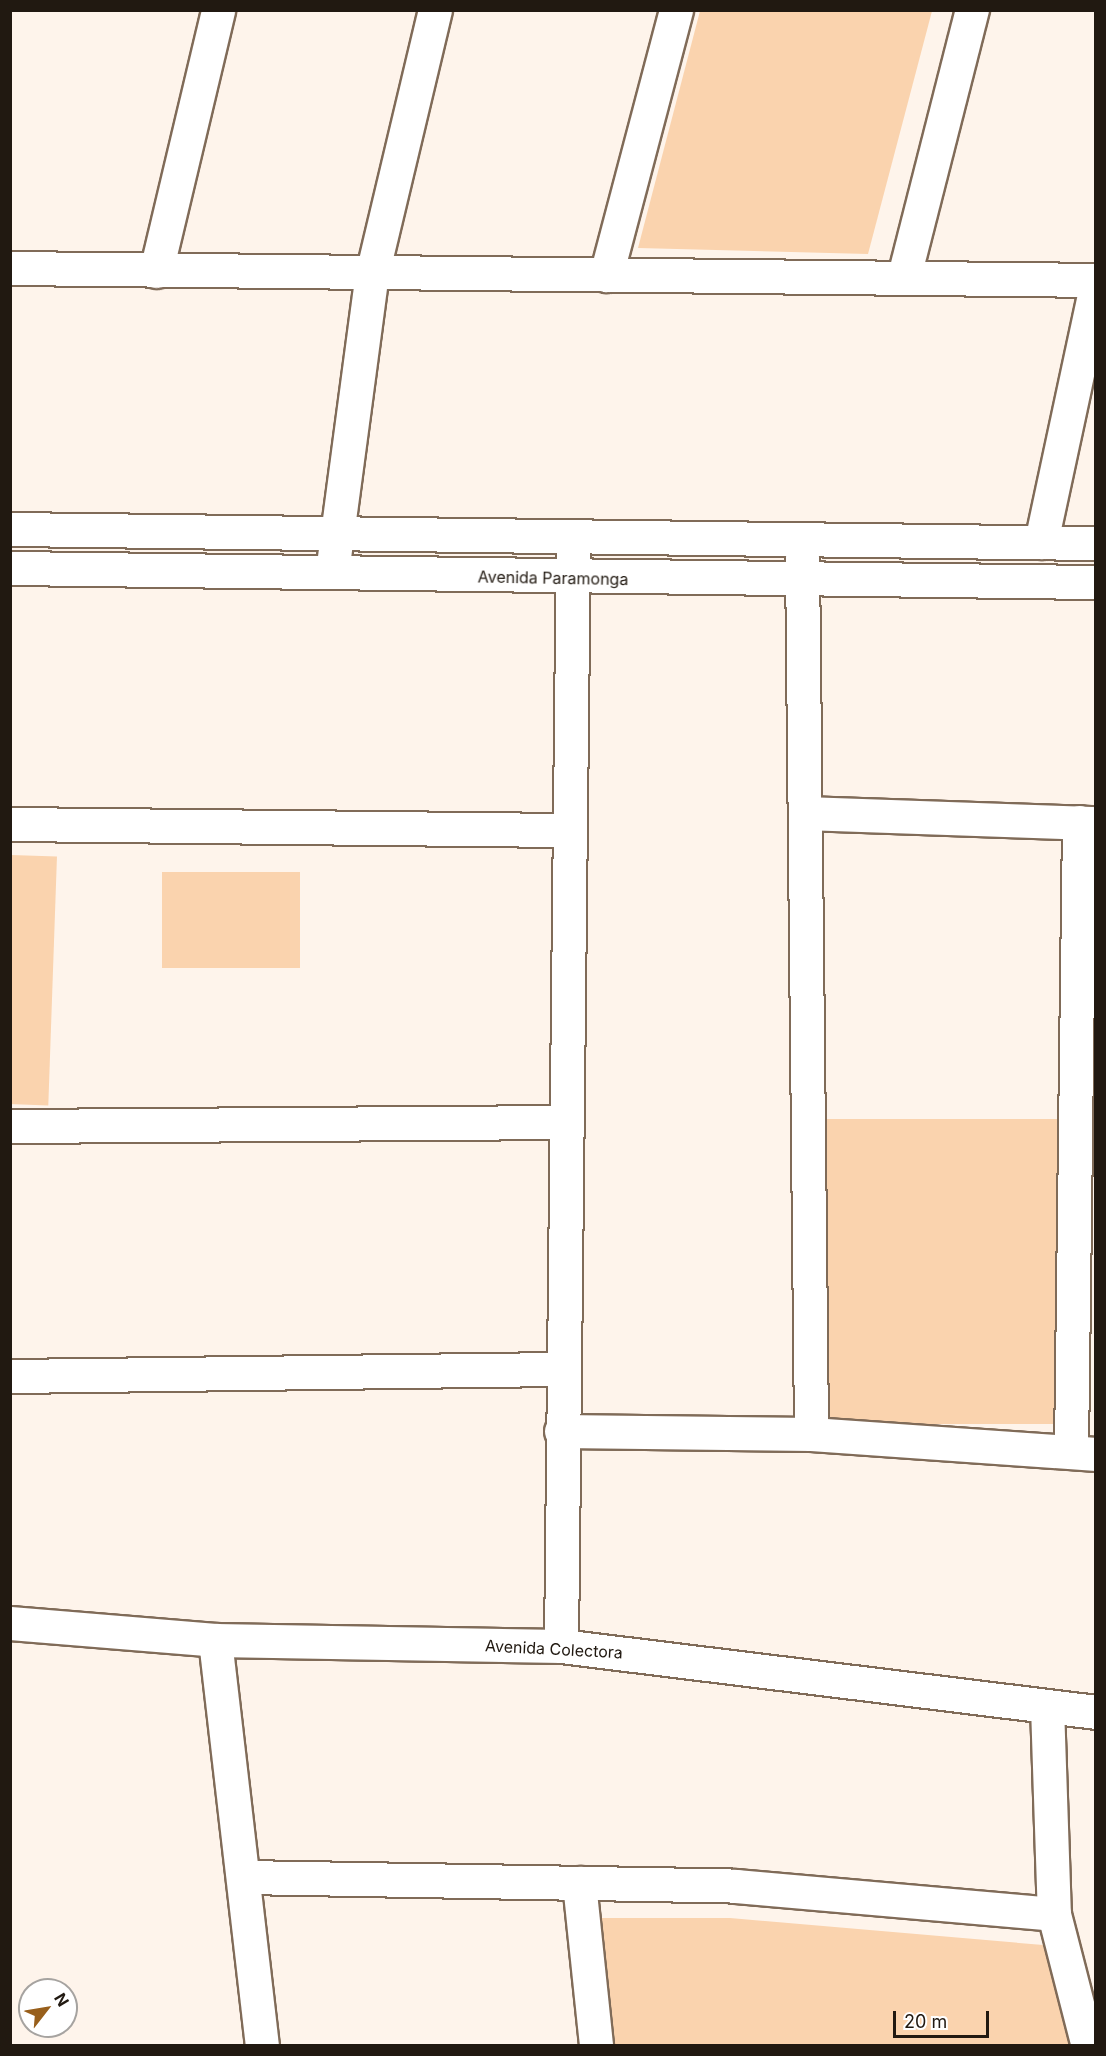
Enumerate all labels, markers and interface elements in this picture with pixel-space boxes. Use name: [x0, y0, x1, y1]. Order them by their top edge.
street label: Avenida Paramonga: [478, 567, 628, 589]
street label: Avenida Colectora: [485, 1636, 623, 1662]
north arrow: [18, 1978, 78, 2038]
text: N: [50, 1989, 73, 2010]
scale bar: [896, 1999, 992, 2037]
text: 20 m: [904, 2011, 947, 2032]

